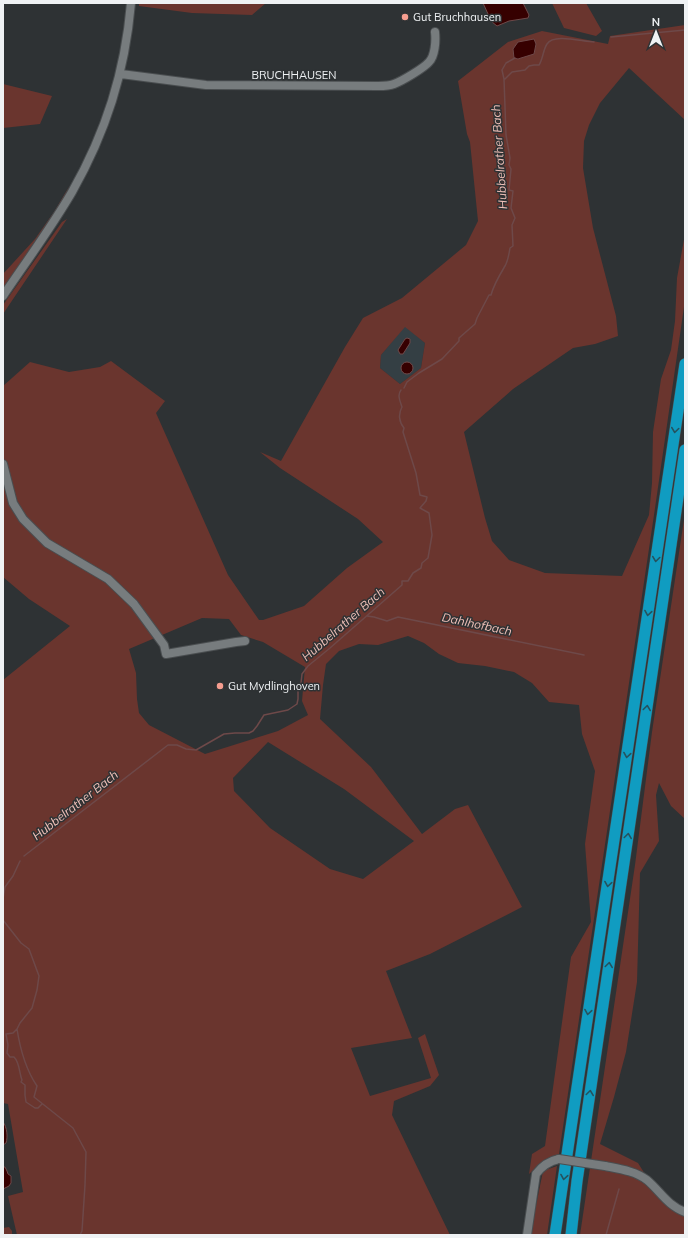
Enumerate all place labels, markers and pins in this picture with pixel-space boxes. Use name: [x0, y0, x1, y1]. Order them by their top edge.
place label: Gut Bruchhausen: [413, 10, 501, 24]
marker: Gut Bruchhausen: [400, 12, 410, 22]
place label: Gut Mydlinghoven: [228, 679, 320, 693]
marker: Gut Mydlinghoven: [215, 681, 225, 691]

